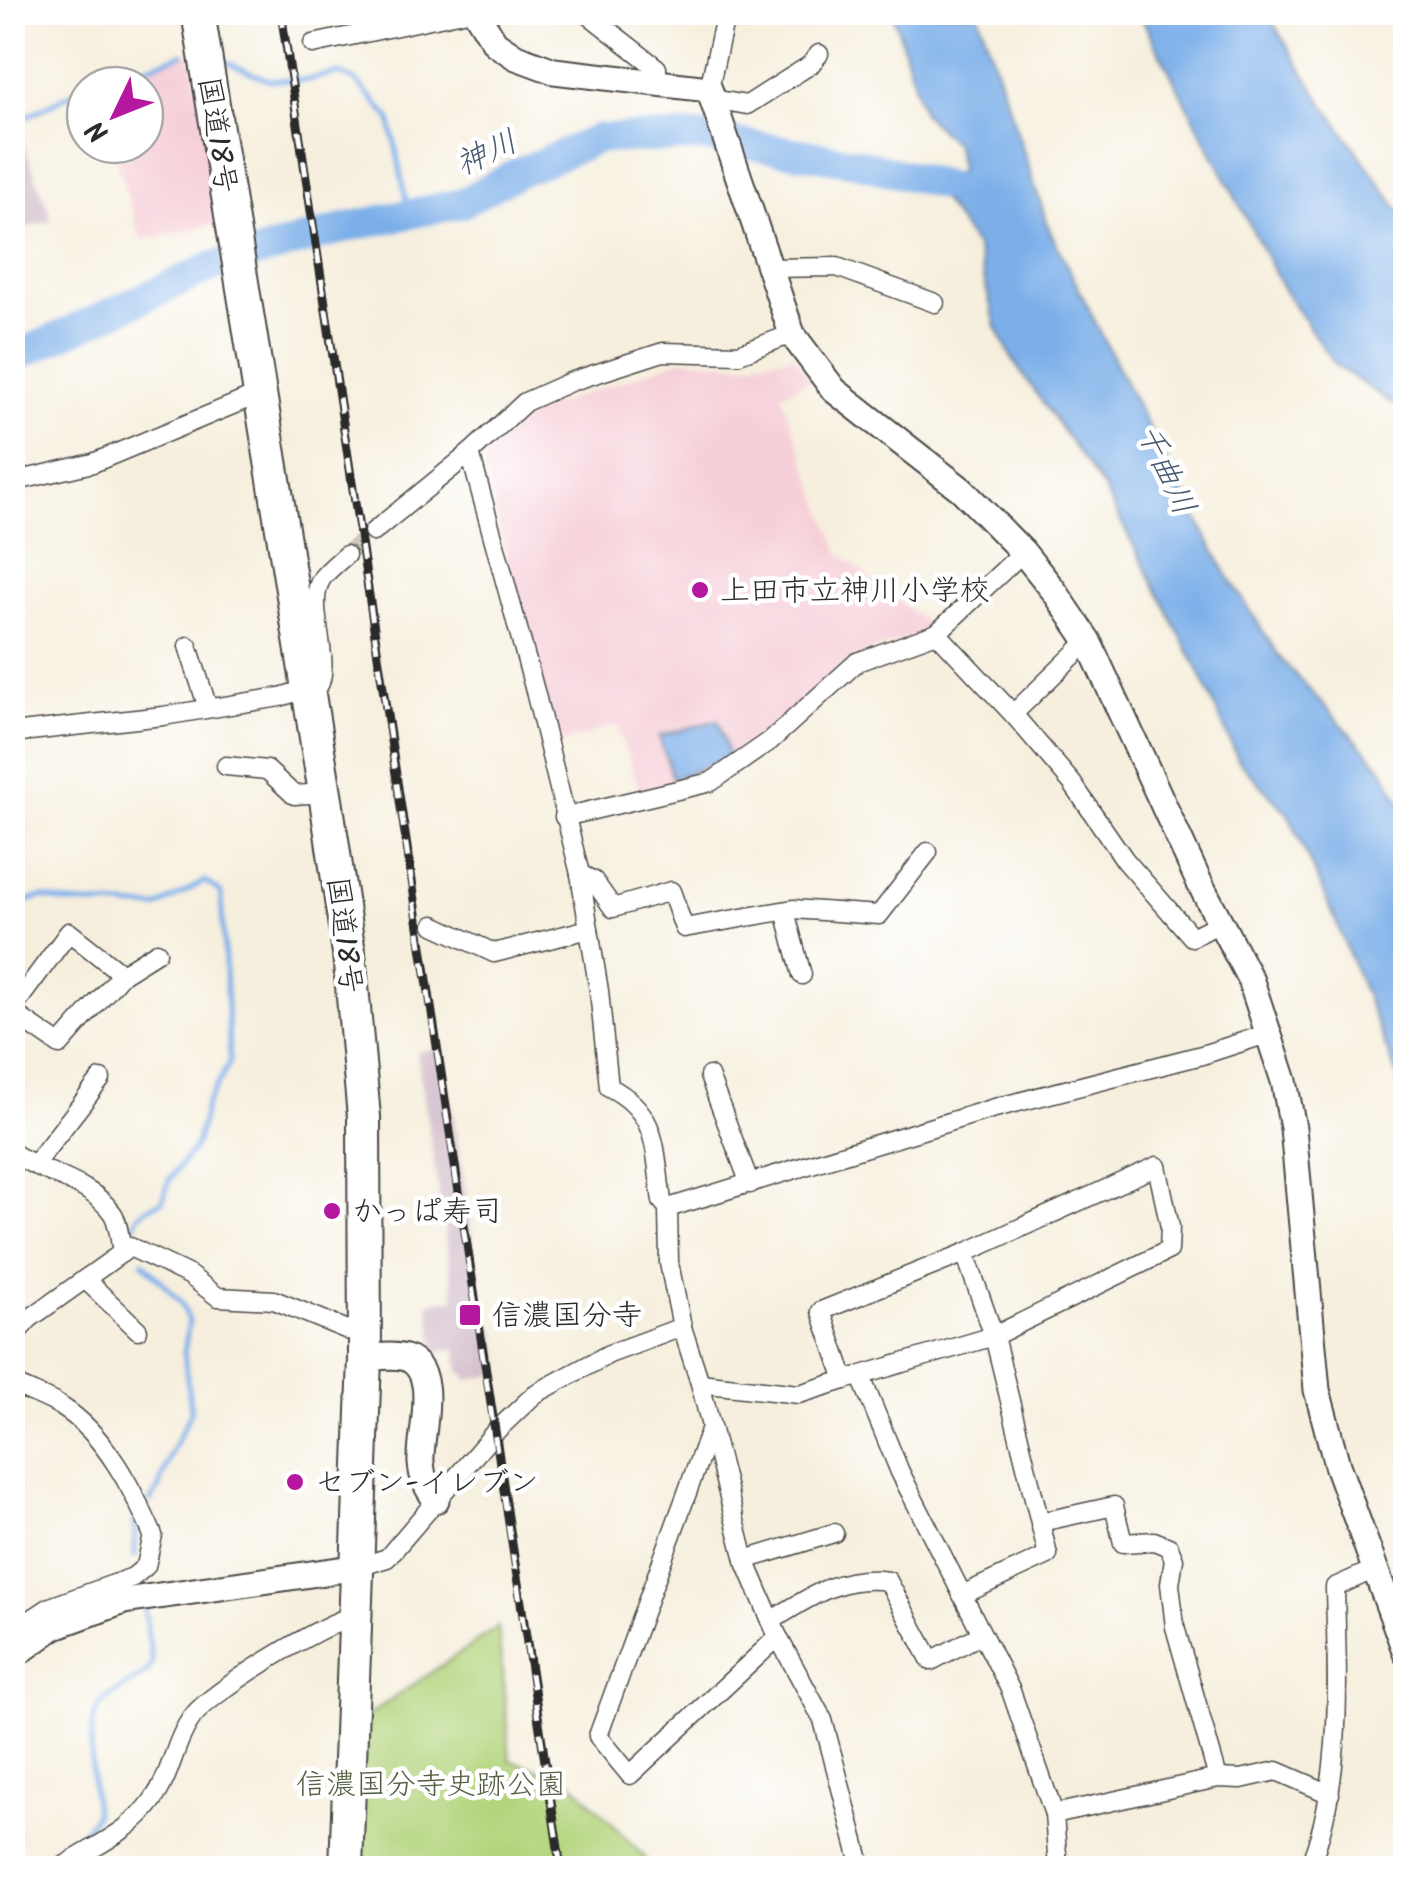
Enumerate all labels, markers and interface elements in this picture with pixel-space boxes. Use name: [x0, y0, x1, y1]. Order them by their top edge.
north arrow: [65, 65, 165, 165]
street label: 国道18号: [183, 74, 249, 197]
text: N: [76, 108, 121, 152]
water label: 神川: [447, 118, 527, 191]
water label: 千曲川: [1121, 416, 1208, 524]
place label: 上田市立神川小学校: [720, 568, 990, 616]
marker: 上田市立神川小学校: [689, 579, 711, 601]
street label: 国道18号: [312, 874, 374, 996]
place label: かっぱ寿司: [352, 1189, 502, 1237]
marker: かっぱ寿司: [321, 1200, 343, 1222]
place label: 信濃国分寺: [492, 1293, 642, 1341]
marker: 信濃国分寺: [457, 1302, 483, 1328]
place label: セブン-イレブン: [315, 1460, 539, 1508]
marker: セブン-イレブン: [284, 1471, 306, 1493]
park label: 信濃国分寺史跡公園: [296, 1762, 566, 1810]

